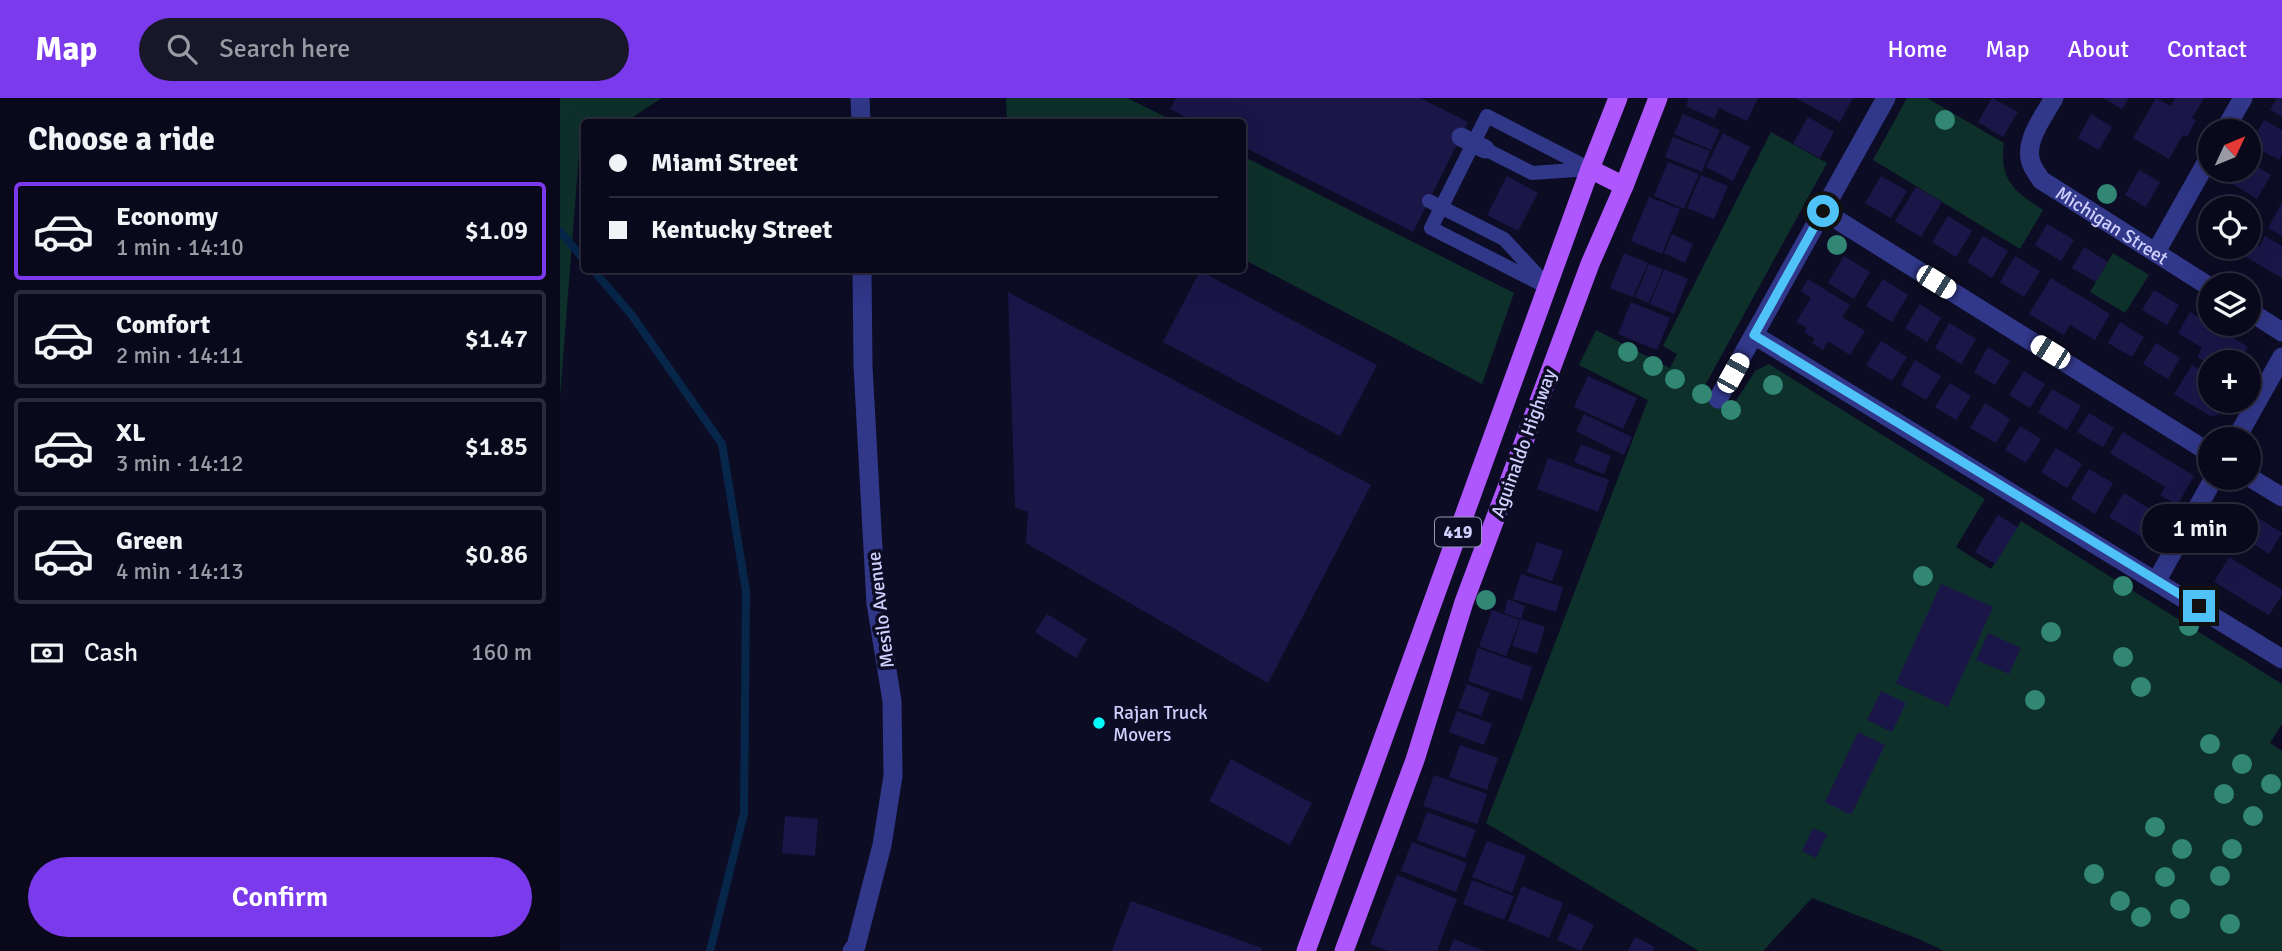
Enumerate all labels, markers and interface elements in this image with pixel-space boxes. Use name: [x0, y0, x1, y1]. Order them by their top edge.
search box: [139, 18, 629, 81]
text: Map: [35, 29, 97, 70]
icon: search: [163, 30, 201, 68]
text: Search here: [219, 33, 350, 65]
text: Home: [1887, 34, 1947, 64]
text: Map: [1985, 34, 2030, 64]
text: About: [2068, 34, 2129, 64]
text: Contact: [2167, 34, 2247, 64]
north arrow: [2198, 119, 2261, 182]
map controls: [2198, 119, 2261, 490]
text: Choose a ride: [28, 120, 215, 159]
text: Miami Street: [651, 147, 798, 179]
street label: Michigan Street: [2051, 181, 2173, 271]
route start: [1807, 195, 1839, 227]
button: locate: [2198, 196, 2261, 259]
icon: car: [32, 200, 95, 263]
text: Economy: [116, 201, 218, 233]
text: Kentucky Street: [651, 214, 832, 246]
text: $1.09: [465, 215, 528, 247]
text: 1 min · 14:10: [116, 233, 244, 262]
car: [1913, 262, 1960, 302]
button: layers: [2198, 273, 2261, 336]
icon: car: [32, 308, 95, 371]
text: Comfort: [116, 309, 210, 341]
text: $1.47: [465, 323, 528, 355]
car: [2027, 332, 2074, 372]
text: 2 min · 14:11: [116, 341, 244, 370]
car: [1714, 350, 1753, 396]
button: +: [2198, 350, 2261, 413]
street label: Aguinaldo Highway: [1486, 366, 1562, 521]
icon: car: [32, 416, 95, 479]
text: XL: [116, 417, 146, 449]
button: −: [2198, 427, 2261, 490]
text: $1.85: [465, 431, 528, 463]
text: 3 min · 14:12: [116, 449, 244, 478]
callout: 1 min: [2141, 504, 2257, 554]
text: 1 min: [2172, 514, 2228, 543]
road number: 419: [1435, 518, 1481, 546]
icon: car: [32, 524, 95, 587]
text: Green: [116, 525, 183, 557]
text: $0.86: [465, 539, 528, 571]
street label: Mesilo Avenue: [862, 550, 900, 670]
text: 4 min · 14:13: [116, 557, 244, 586]
route end: [2183, 590, 2215, 622]
icon: cash: [28, 634, 66, 672]
text: Cash: [84, 637, 138, 669]
text: 160 m: [471, 638, 532, 667]
place label: Rajan Truck Movers: [1113, 701, 1208, 747]
marker: Rajan Truck Movers: [1091, 715, 1107, 731]
button: Confirm: [28, 857, 532, 937]

